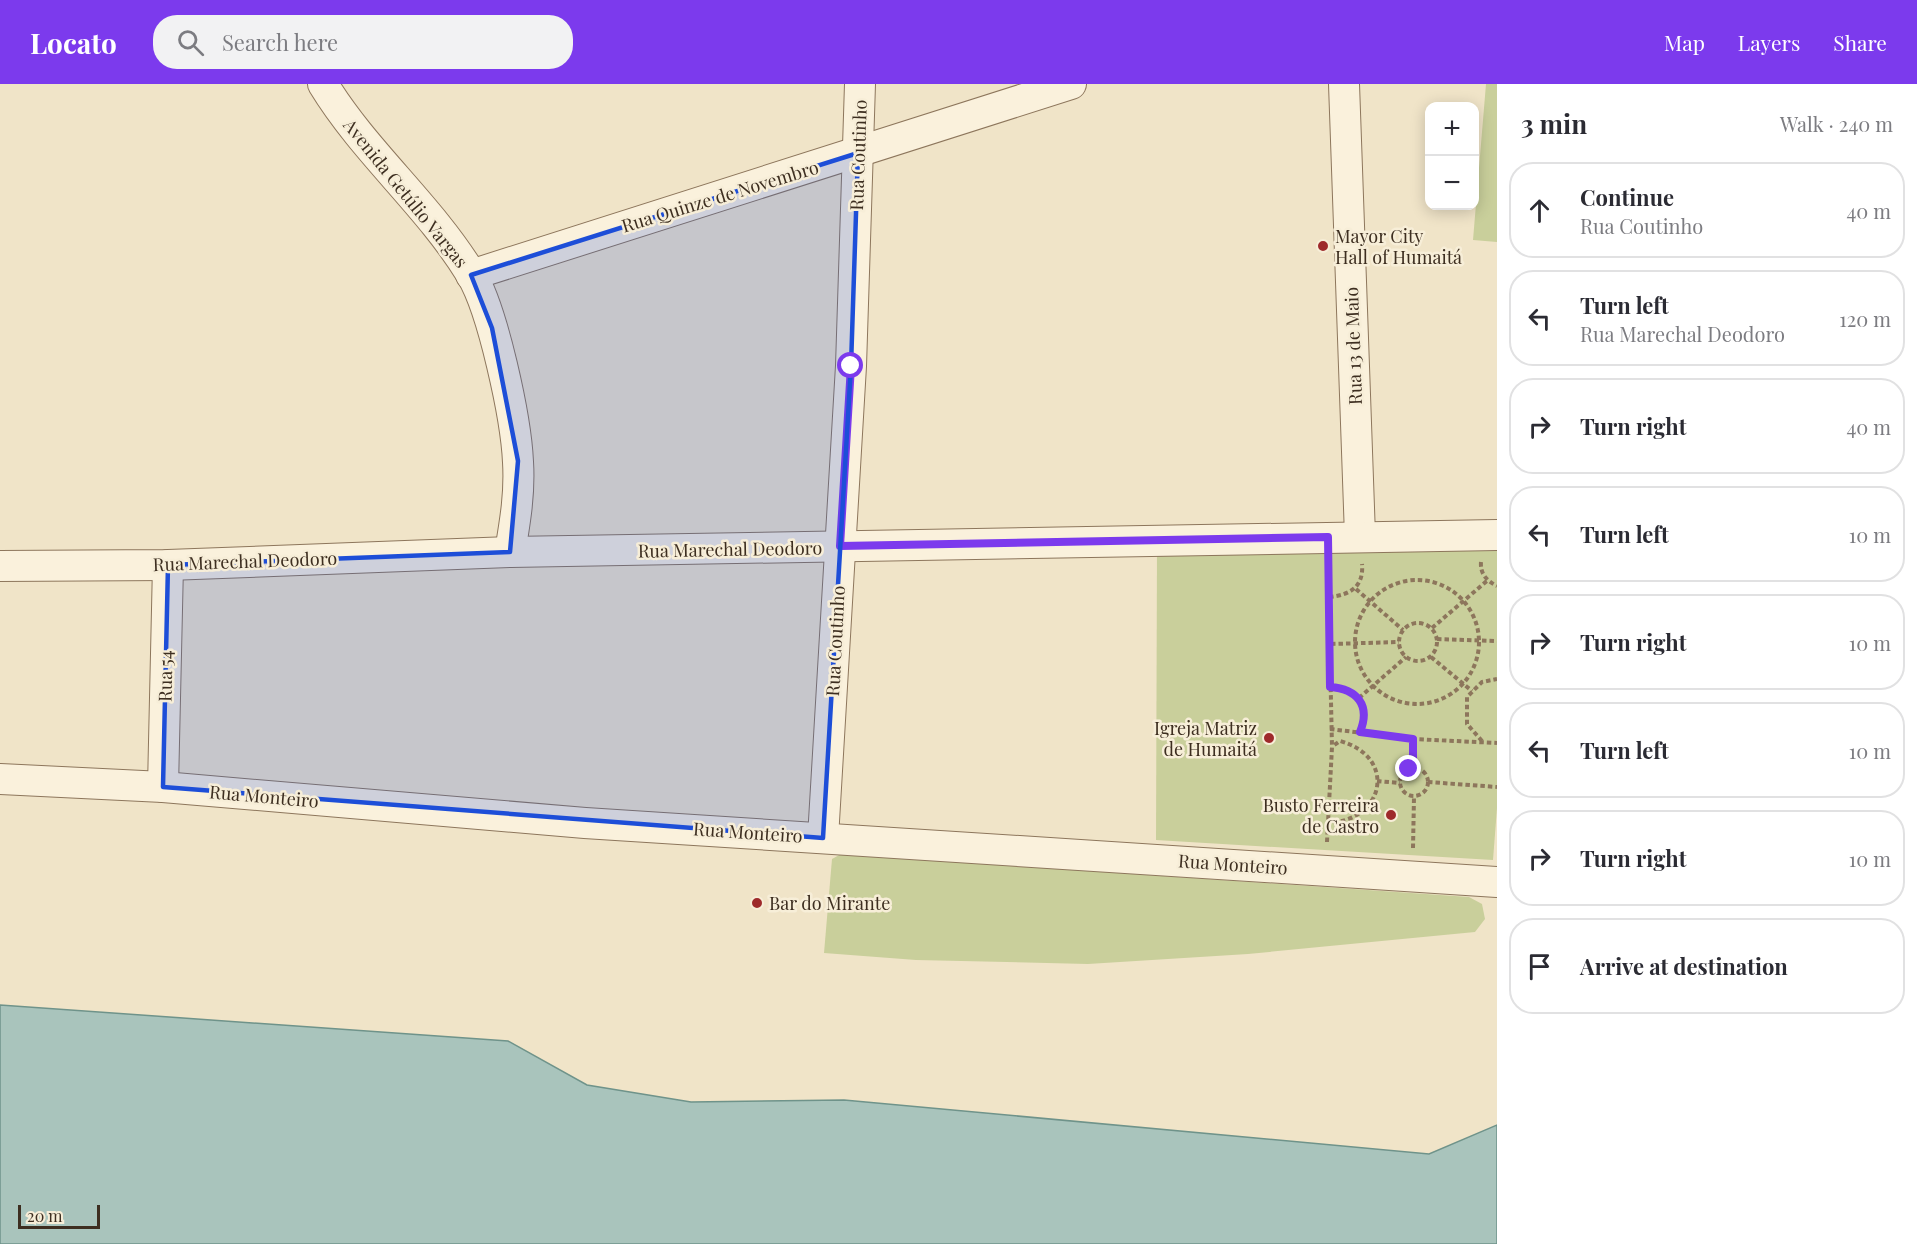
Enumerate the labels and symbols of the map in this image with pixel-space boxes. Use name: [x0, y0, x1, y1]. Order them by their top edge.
street label: Rua Coutinho: [844, 99, 872, 211]
street label: Avenida Getúlio Vargas: [338, 113, 474, 272]
street label: Rua Quinze de Novembro: [619, 155, 822, 237]
place label: Mayor City Hall of Humaitá: [1335, 224, 1462, 269]
marker: Mayor City Hall of Humaitá: [1316, 239, 1330, 253]
street label: Rua 13 de Maio: [1339, 286, 1367, 405]
route start: [837, 352, 863, 378]
street label: Rua Marechal Deodoro: [638, 535, 823, 563]
street label: Rua Marechal Deodoro: [152, 546, 338, 576]
street label: Rua Coutinho: [820, 585, 850, 697]
street label: Rua 54: [153, 650, 177, 702]
place label: Igreja Matriz de Humaitá: [1154, 716, 1257, 761]
marker: Igreja Matriz de Humaitá: [1262, 731, 1276, 745]
route end: [1395, 755, 1421, 781]
street label: Rua Monteiro: [208, 779, 320, 813]
place label: Busto Ferreira de Castro: [1263, 793, 1379, 838]
marker: Busto Ferreira de Castro: [1384, 808, 1398, 822]
street label: Rua Monteiro: [692, 816, 804, 848]
street label: Rua Monteiro: [1177, 848, 1289, 880]
place label: Bar do Mirante: [769, 891, 890, 915]
marker: Bar do Mirante: [750, 896, 764, 910]
scale bar: [18, 1202, 100, 1230]

